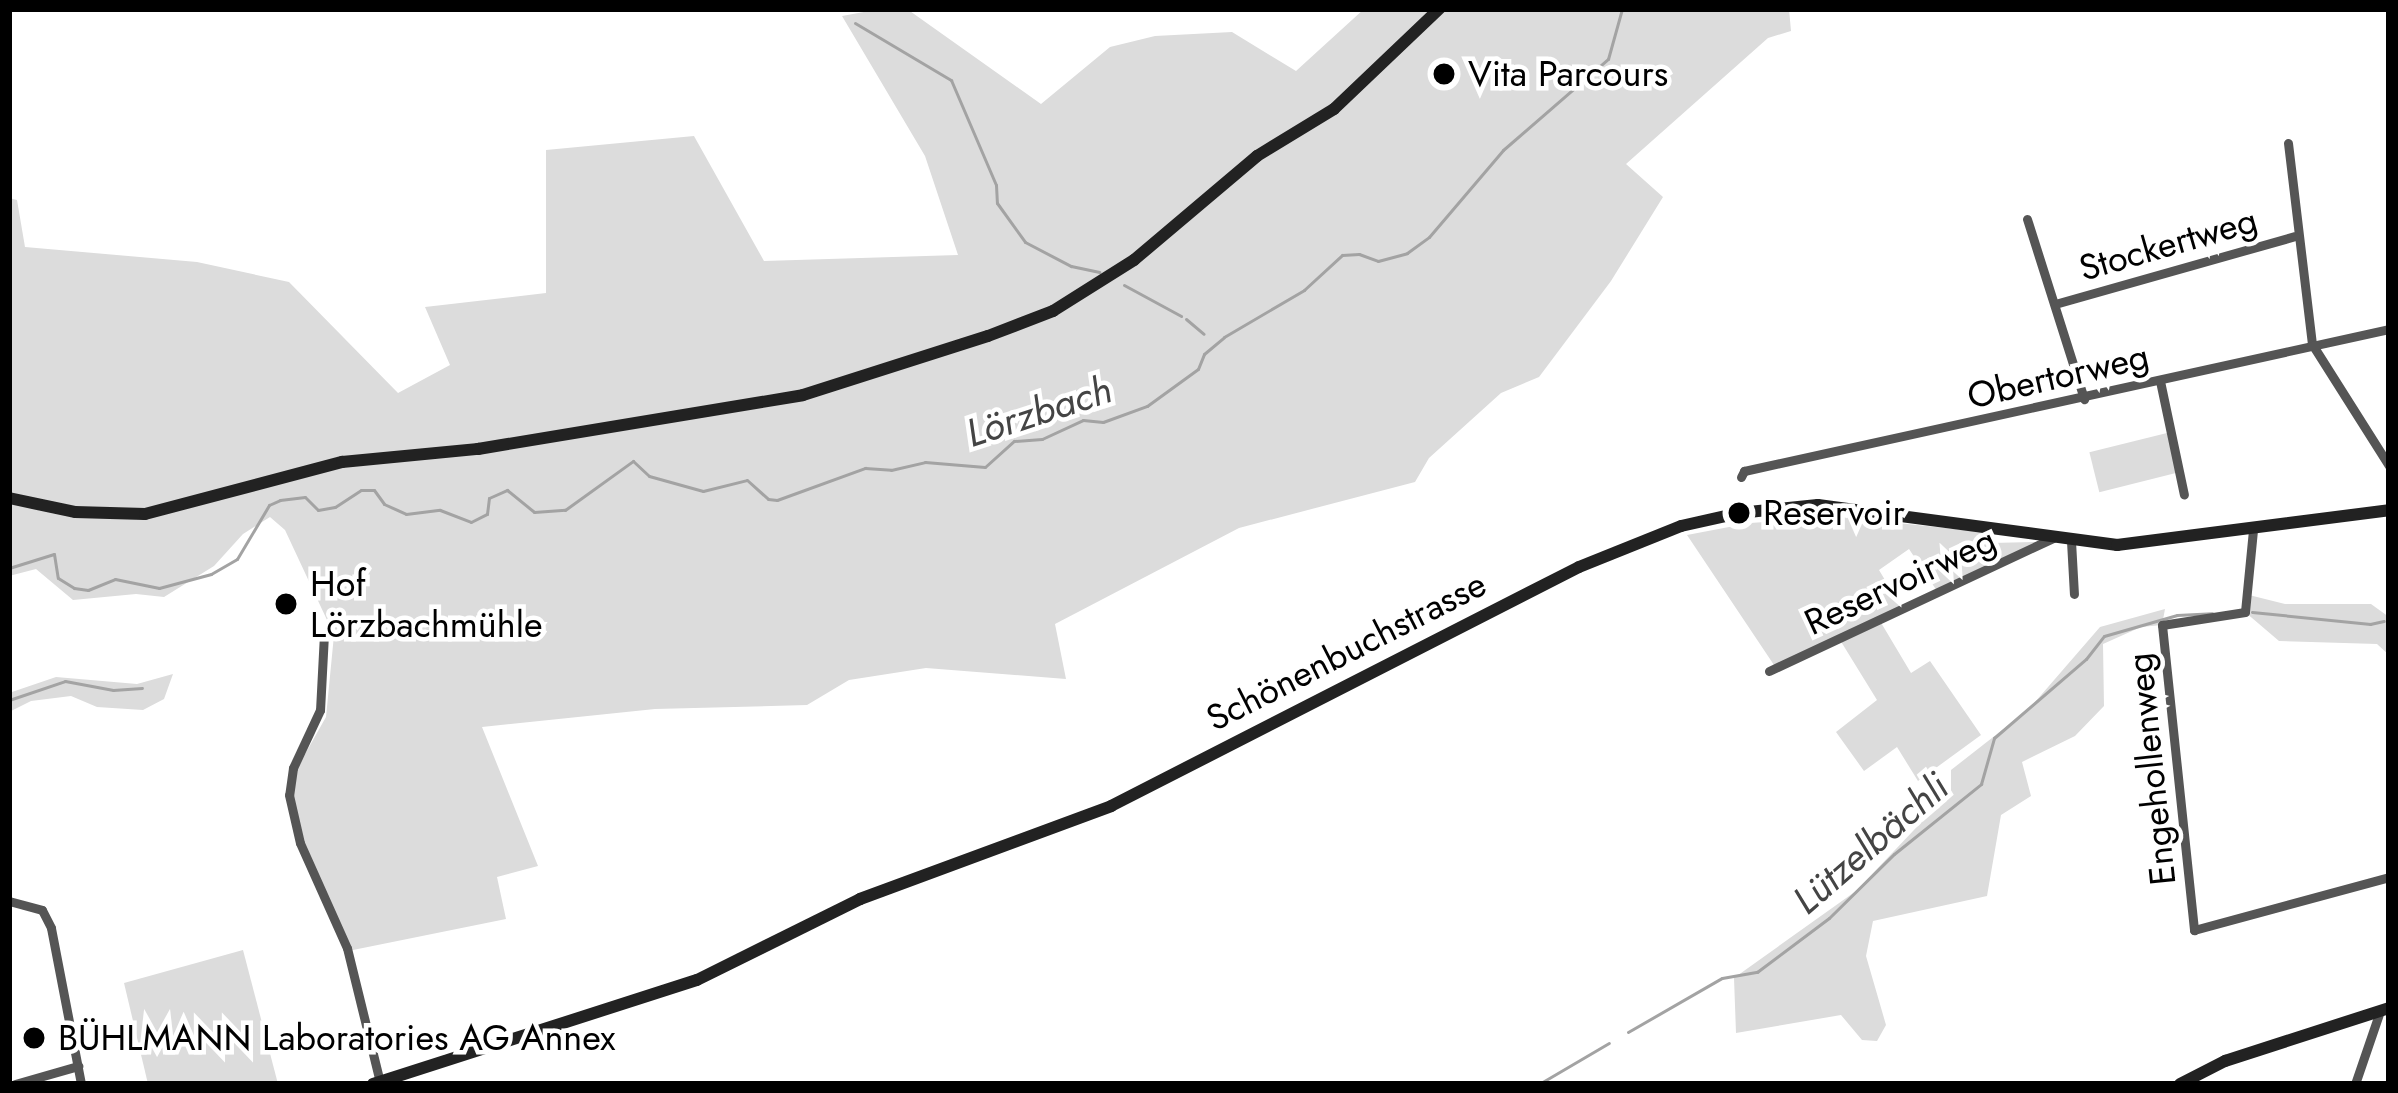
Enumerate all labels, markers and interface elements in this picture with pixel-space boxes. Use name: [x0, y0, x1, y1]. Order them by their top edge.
place label: Vita Parcours: [1468, 52, 1668, 96]
marker: Vita Parcours: [1431, 61, 1457, 87]
street label: Stockertweg: [2074, 198, 2262, 290]
street label: Obertorweg: [1963, 334, 2153, 418]
water label: Lörzbach: [960, 367, 1118, 457]
place label: Reservoir: [1763, 491, 1905, 535]
marker: Reservoir: [1726, 500, 1752, 526]
street label: Reservoirweg: [1798, 518, 2002, 644]
place label: Hof Lörzbachmühle: [310, 561, 542, 646]
street label: Schönenbuchstrasse: [1199, 562, 1493, 740]
marker: Hof Lörzbachmühle: [273, 591, 299, 617]
street label: Engehollenweg: [2117, 651, 2185, 887]
water label: Lützelbächli: [1784, 764, 1958, 924]
place label: BÜHLMANN Laboratories AG Annex: [58, 1016, 615, 1060]
marker: BÜHLMANN Laboratories AG Annex: [21, 1025, 47, 1051]

